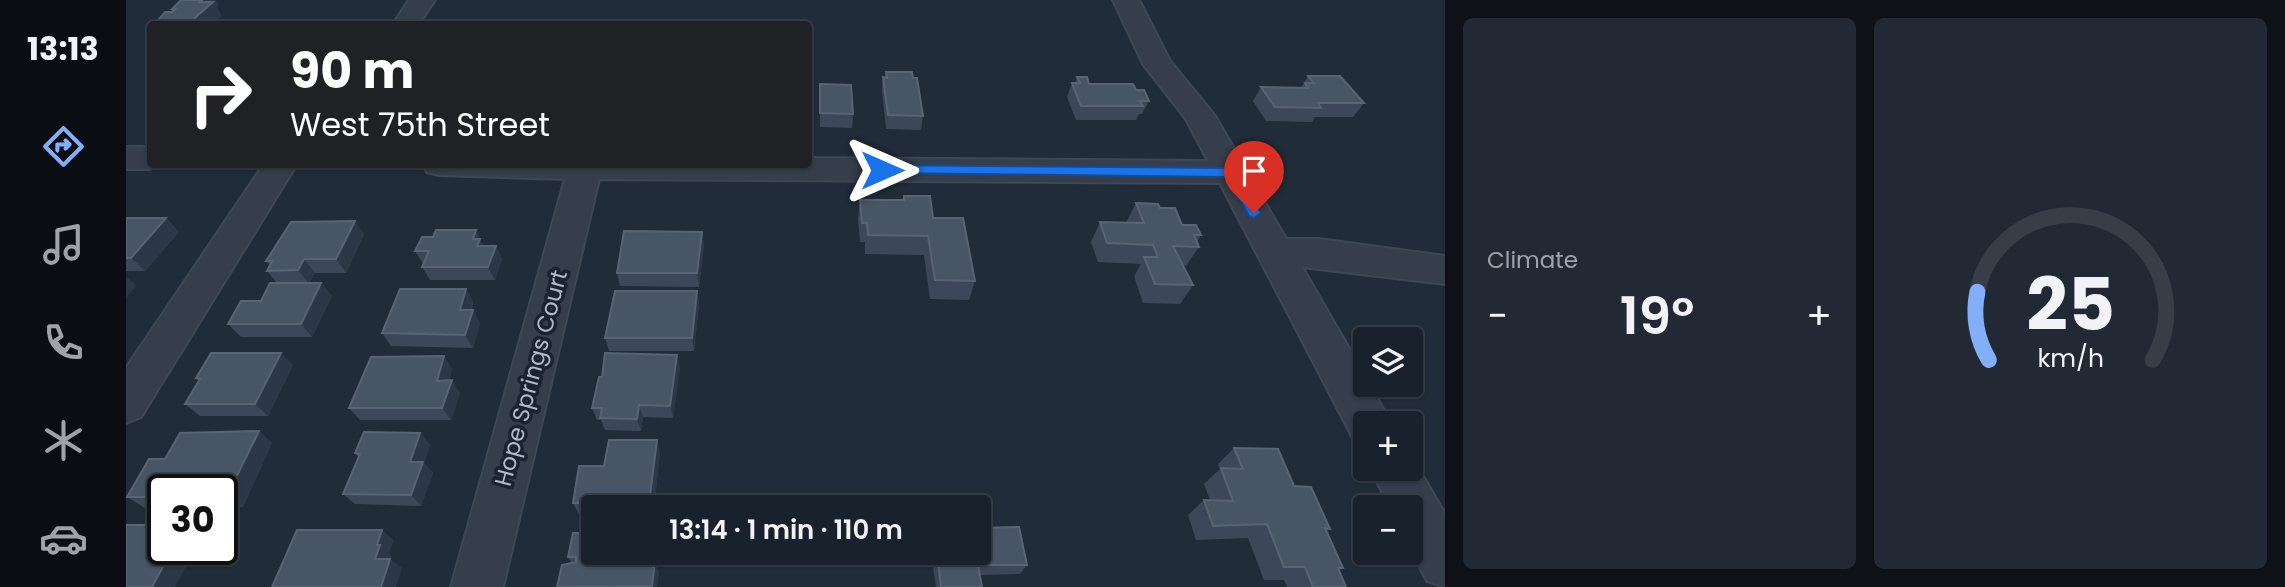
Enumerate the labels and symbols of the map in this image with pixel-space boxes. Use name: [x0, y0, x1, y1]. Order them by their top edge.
position arrow: [845, 133, 919, 207]
pin: [1224, 141, 1284, 213]
street label: Hope Springs Court: [487, 266, 575, 490]
speed limit sign: 30: [147, 474, 238, 565]

